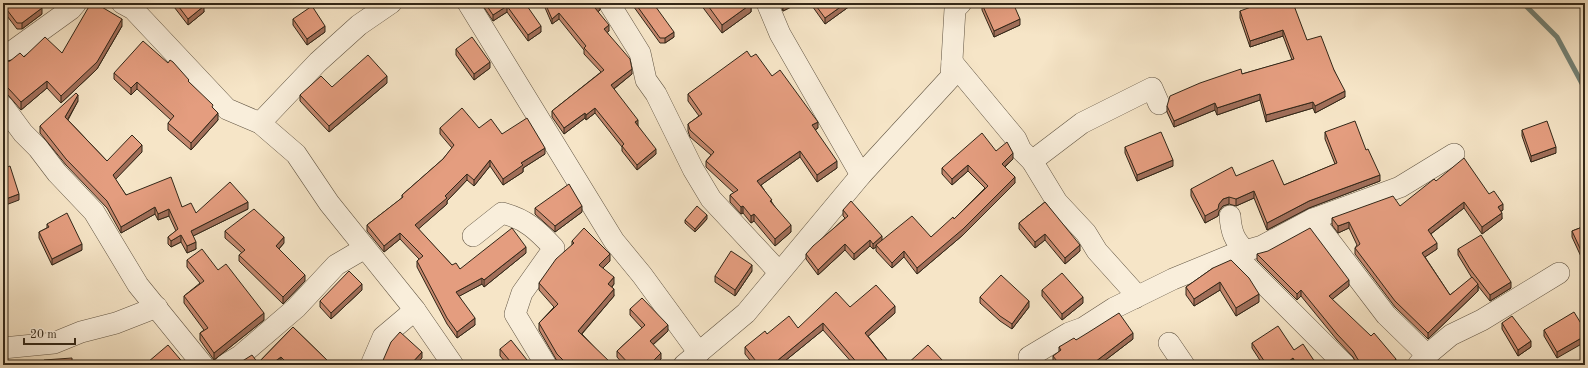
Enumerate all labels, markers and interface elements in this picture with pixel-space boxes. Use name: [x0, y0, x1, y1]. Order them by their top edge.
scale bar: [24, 320, 75, 346]
text: 20 m: [30, 329, 57, 341]

